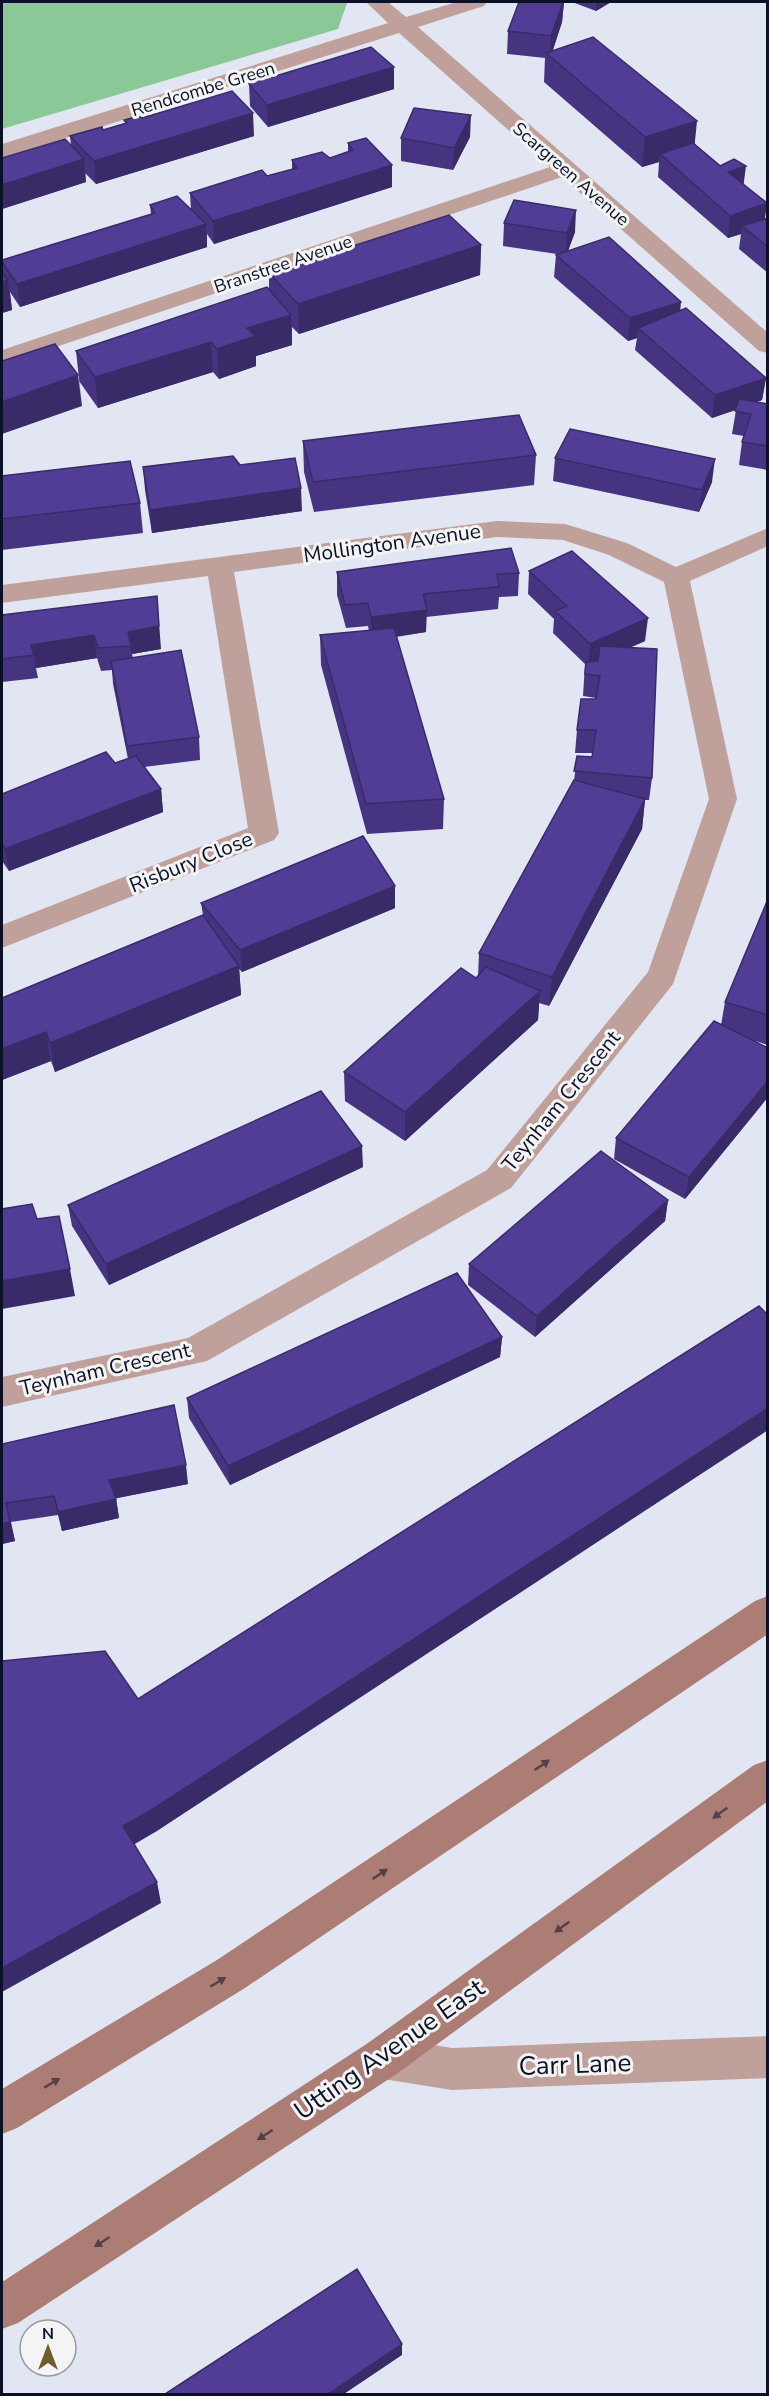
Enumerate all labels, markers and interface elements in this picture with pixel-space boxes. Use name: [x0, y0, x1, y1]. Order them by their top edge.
street label: Rendcombe Green: [128, 56, 278, 122]
street label: Scargreen Avenue: [508, 117, 634, 231]
street label: Branstree Avenue: [211, 229, 355, 299]
street label: Mollington Avenue: [301, 517, 483, 569]
street label: Risbury Close: [125, 825, 257, 899]
street label: Teynham Crescent: [495, 1024, 627, 1177]
street label: Teynham Crescent: [17, 1336, 194, 1402]
one-way arrow: [534, 1760, 550, 1771]
one-way arrow: [713, 1806, 728, 1818]
one-way arrow: [372, 1868, 389, 1879]
one-way arrow: [555, 1921, 571, 1933]
street label: Utting Avenue East: [287, 1970, 492, 2128]
one-way arrow: [210, 1976, 226, 1987]
street label: Carr Lane: [518, 2045, 632, 2084]
one-way arrow: [43, 2078, 60, 2089]
one-way arrow: [257, 2129, 273, 2140]
one-way arrow: [93, 2236, 110, 2247]
north arrow: [18, 2318, 78, 2378]
text: N: [42, 2323, 54, 2345]

